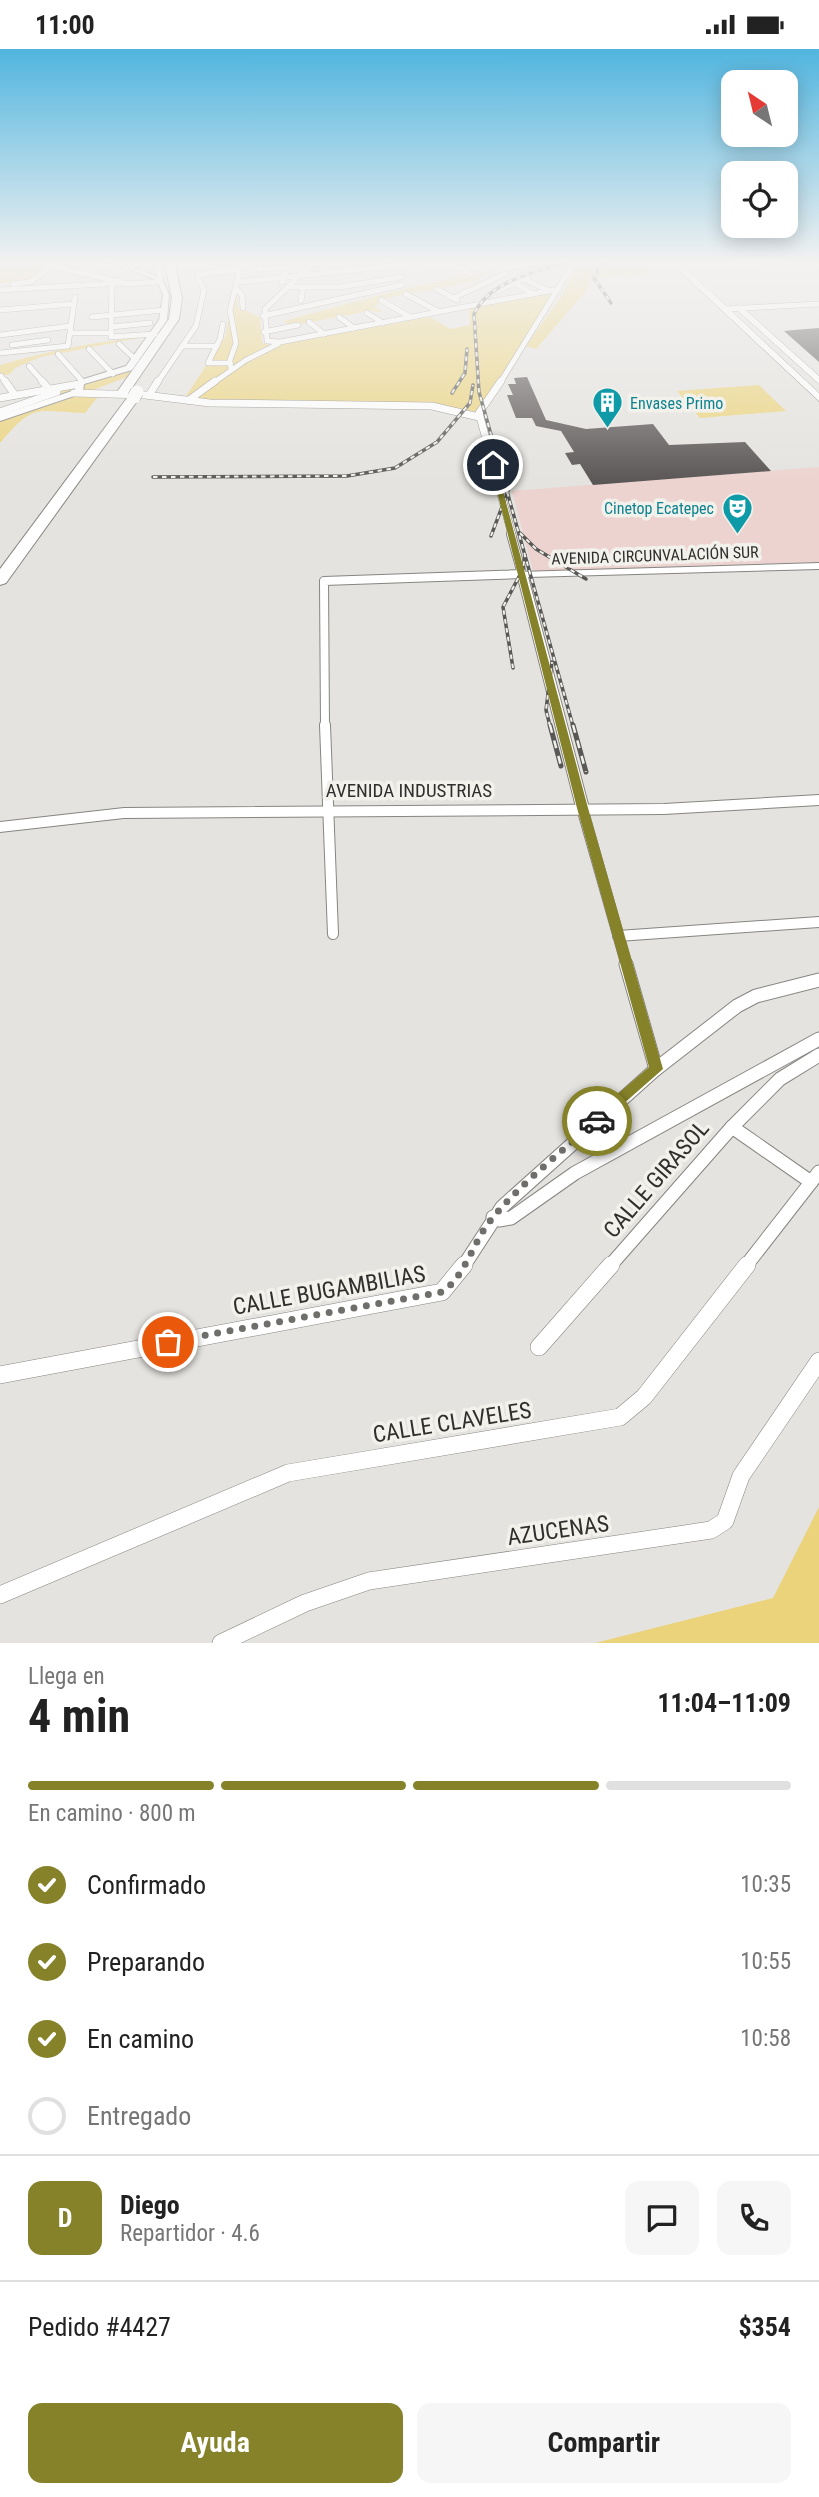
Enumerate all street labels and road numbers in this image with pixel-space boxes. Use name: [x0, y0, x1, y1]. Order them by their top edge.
street label: AVENIDA CIRCUNVALACIÓN SUR: [551, 541, 759, 569]
street label: AVENIDA INDUSTRIAS: [326, 779, 492, 802]
street label: CALLE GIRASOL: [598, 1115, 715, 1243]
street label: CALLE BUGAMBILIAS: [231, 1260, 427, 1321]
street label: CALLE CLAVELES: [371, 1397, 533, 1448]
street label: AZUCENAS: [506, 1510, 611, 1551]

